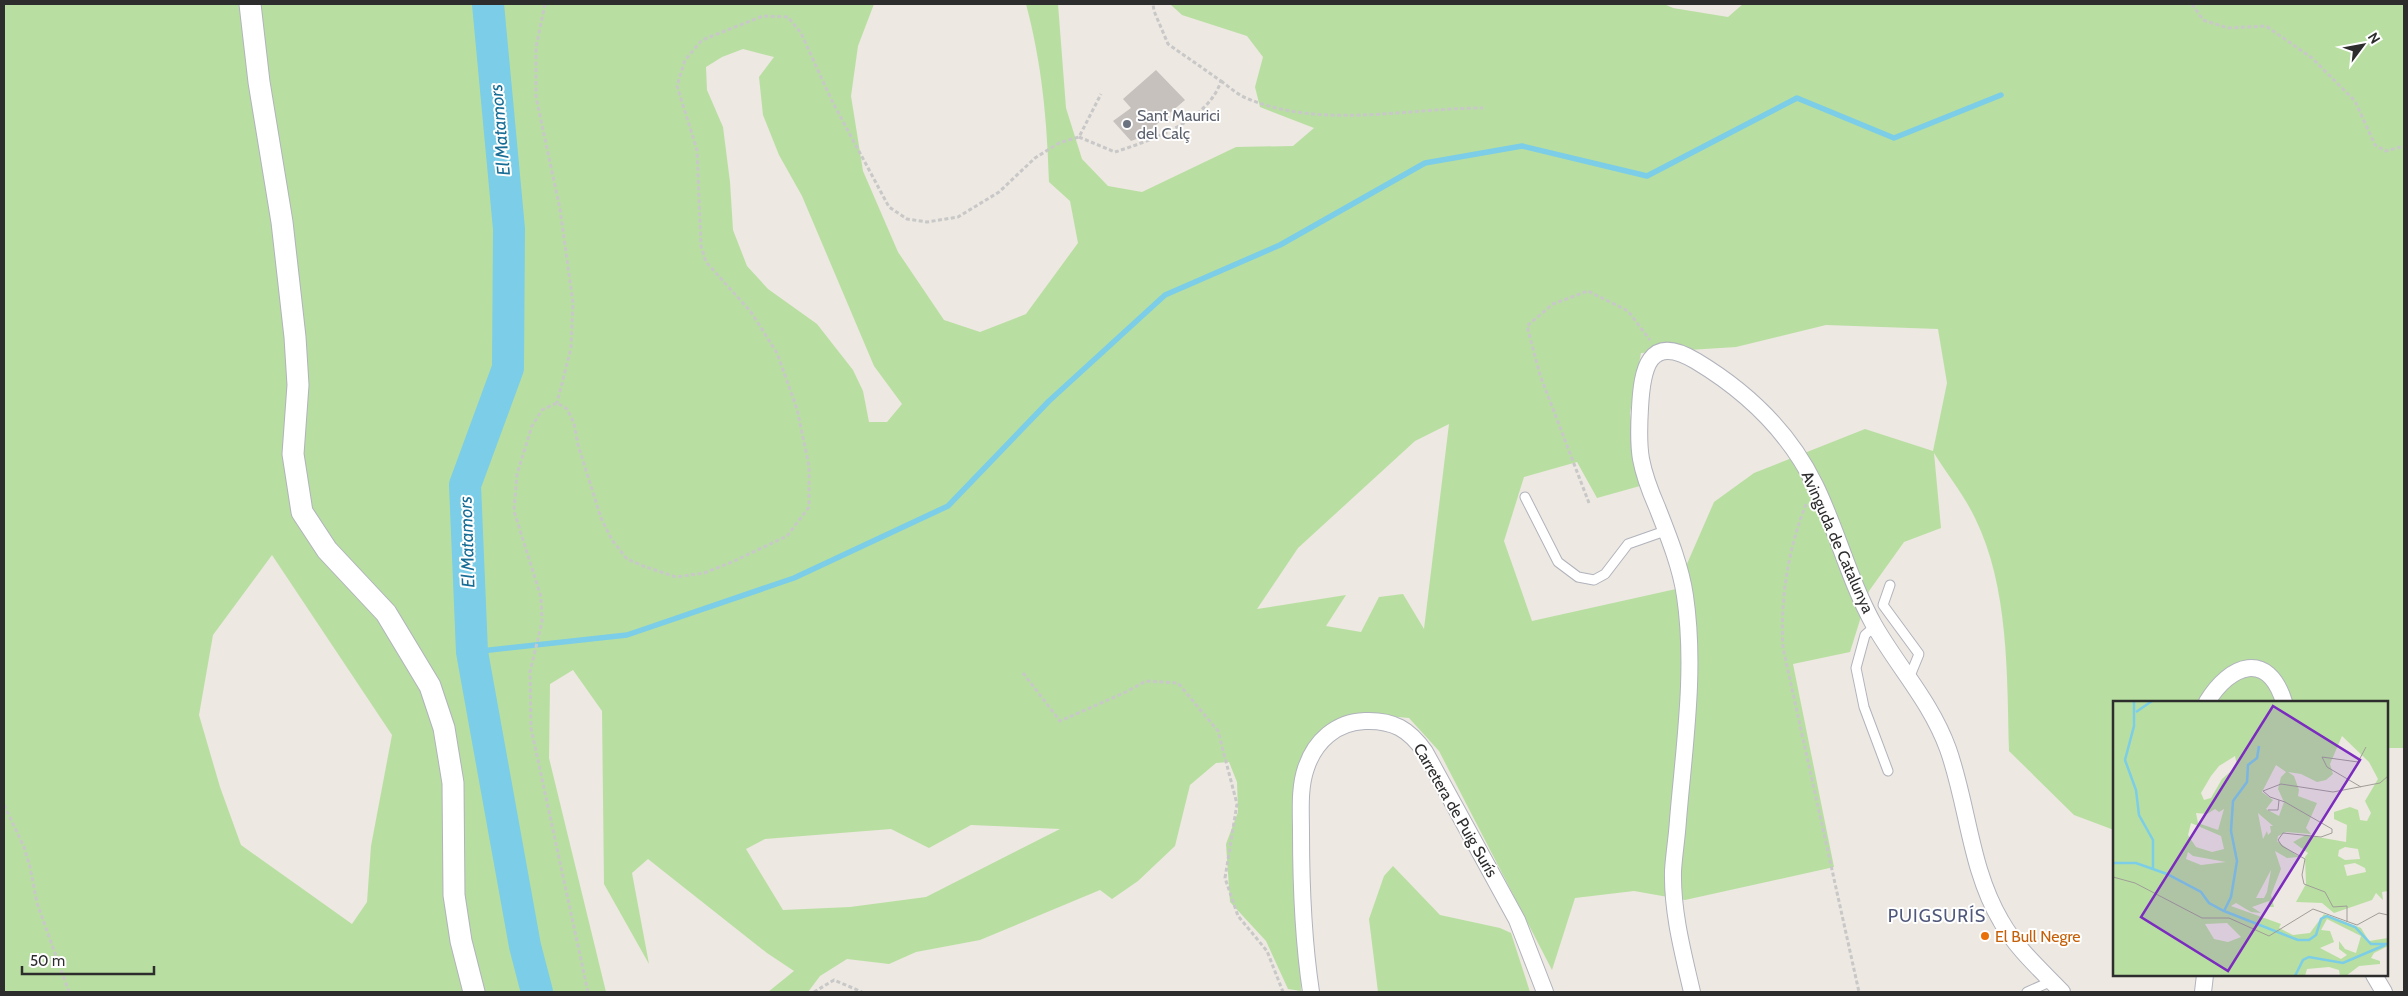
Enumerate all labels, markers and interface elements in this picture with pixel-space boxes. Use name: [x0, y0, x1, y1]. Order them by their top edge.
north arrow: [2338, 20, 2388, 70]
text: N: [2364, 29, 2384, 47]
water label: El Matamors: [485, 83, 515, 177]
place label: Sant Maurici del Calç: [1137, 106, 1220, 143]
marker: Sant Maurici del Calç: [1121, 118, 1133, 130]
street label: Avinguda de Catalunya: [1798, 468, 1878, 617]
water label: El Matamors: [454, 496, 480, 588]
inset map: [2113, 701, 2388, 976]
street label: Carretera de Puig Surís: [1410, 740, 1502, 881]
district label: PUIGSURÍS: [1888, 905, 1986, 927]
place label: El Bull Negre: [1995, 927, 2081, 946]
marker: El Bull Negre: [1979, 930, 1991, 942]
scale bar: [22, 944, 155, 976]
text: 50 m: [30, 952, 65, 970]

